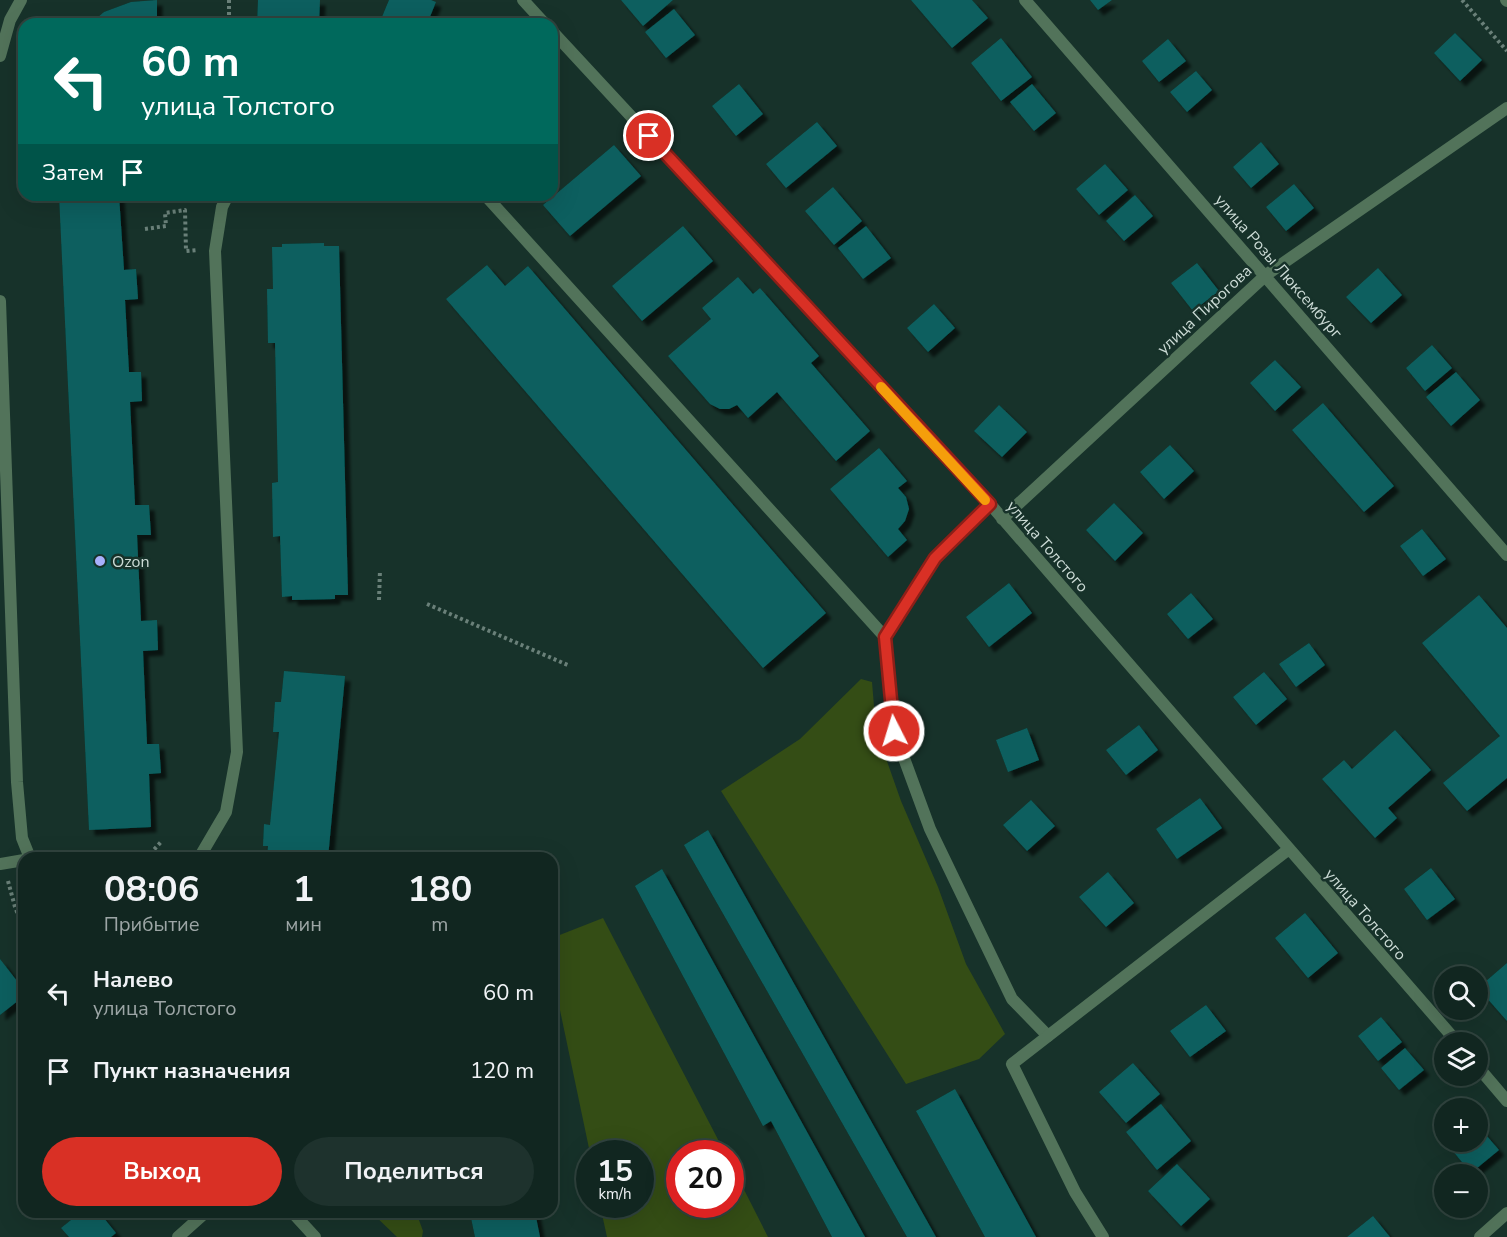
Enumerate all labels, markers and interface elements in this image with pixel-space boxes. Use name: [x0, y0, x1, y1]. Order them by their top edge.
text: 60 m: [141, 34, 240, 91]
icon: left: [42, 42, 120, 120]
text: улица Толстого: [141, 88, 335, 125]
pin: [623, 110, 674, 161]
icon: arrive: [632, 119, 665, 152]
icon: arrive: [116, 156, 149, 189]
text: Затем: [42, 158, 104, 188]
street label: улица Розы Люксембург: [1209, 190, 1347, 344]
street label: улица Пирогова: [1153, 260, 1257, 359]
street label: улица Толстого: [1001, 496, 1093, 597]
place label: Ozon: [112, 551, 150, 573]
marker: Ozon: [93, 554, 107, 568]
position arrow: [862, 699, 926, 763]
street label: улица Толстого: [1319, 864, 1411, 965]
text: 08:06: [104, 865, 199, 914]
text: 1: [293, 865, 314, 914]
text: 180: [408, 865, 472, 914]
text: Прибытие: [104, 911, 200, 938]
text: мин: [285, 911, 322, 938]
text: m: [431, 911, 448, 938]
text: Налево: [93, 965, 173, 995]
map controls: [1434, 966, 1488, 1218]
button: search: [1434, 966, 1488, 1020]
icon: left: [42, 977, 75, 1010]
text: 60 m: [483, 978, 534, 1008]
text: улица Толстого: [93, 995, 237, 1022]
button: layers: [1434, 1032, 1488, 1086]
icon: arrive: [42, 1055, 75, 1088]
text: Пункт назначения: [93, 1056, 291, 1086]
text: 120 m: [470, 1056, 534, 1086]
button: +: [1434, 1098, 1488, 1152]
button: Выход: [42, 1137, 282, 1206]
button: Поделиться: [294, 1137, 534, 1206]
speed limit sign: 20: [666, 1140, 744, 1218]
text: 15: [597, 1151, 633, 1192]
button: −: [1434, 1164, 1488, 1218]
text: km/h: [598, 1184, 632, 1204]

